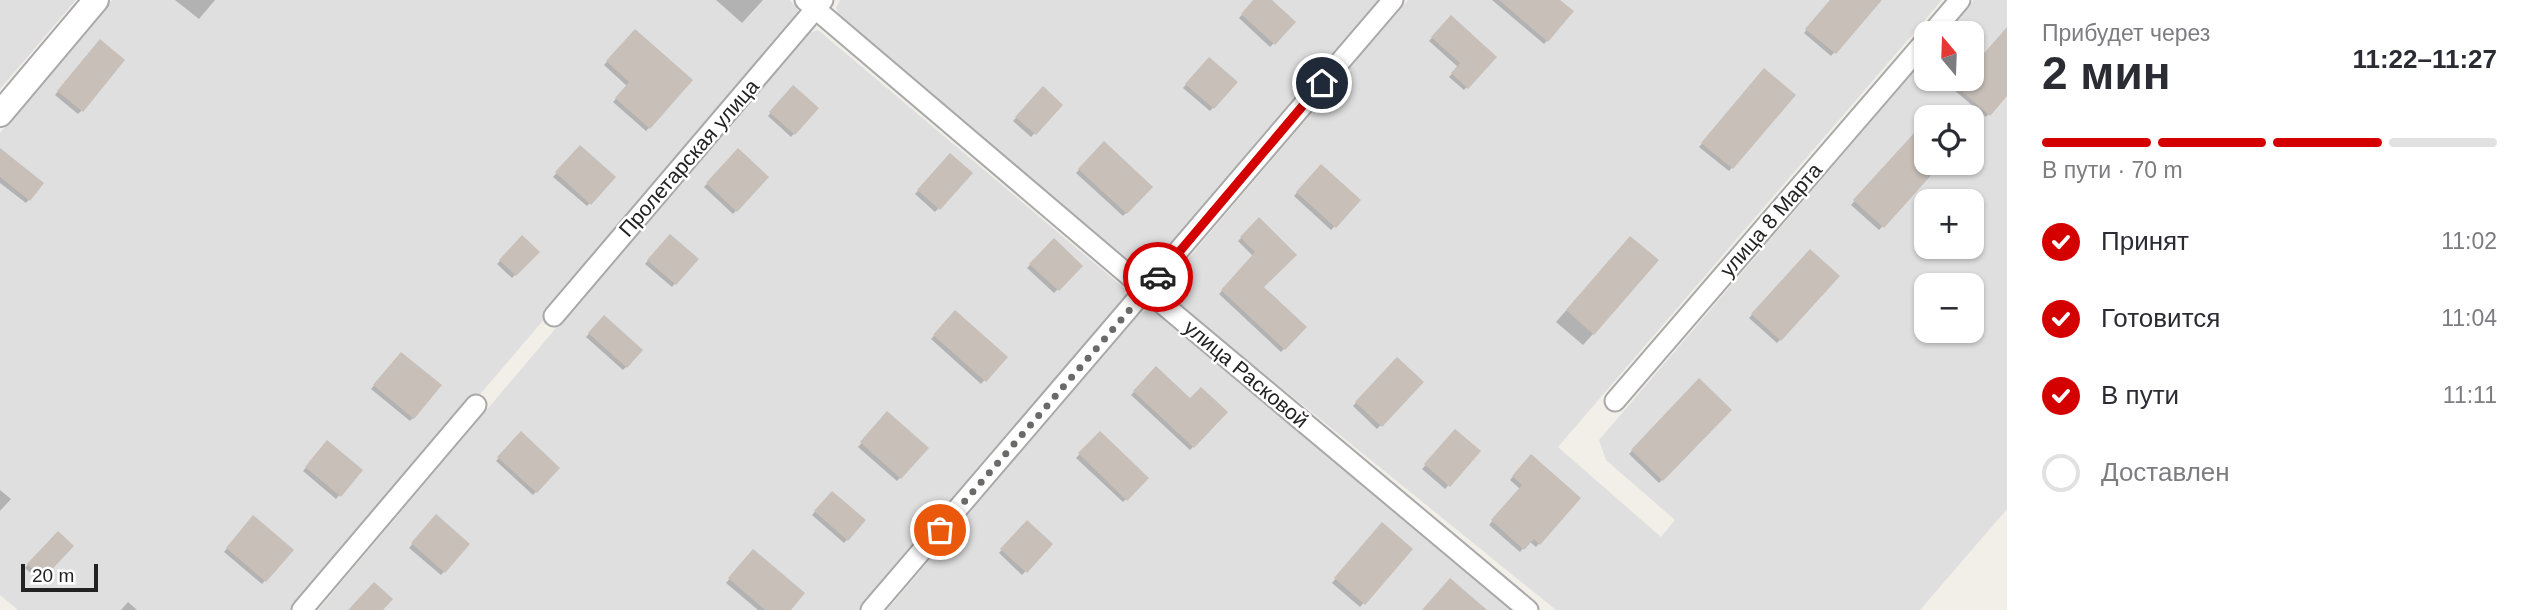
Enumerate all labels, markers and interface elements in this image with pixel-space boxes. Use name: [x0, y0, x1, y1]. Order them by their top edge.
text: Прибудет через: [2042, 20, 2210, 46]
north arrow: [1914, 21, 1984, 91]
map controls: [1914, 21, 1984, 343]
text: 11:22–11:27: [2352, 44, 2497, 74]
text: 2 мин: [2042, 47, 2170, 99]
pin: [1292, 53, 1352, 113]
icon: home: [1303, 64, 1341, 102]
street label: Пролетарская улица: [614, 74, 763, 241]
button: locate: [1914, 105, 1984, 175]
text: В пути · 70 m: [2042, 157, 2183, 183]
street label: улица 8 Марта: [1715, 158, 1826, 281]
button: +: [1914, 189, 1984, 259]
icon: check: [2042, 223, 2080, 261]
text: Принят: [2101, 226, 2189, 256]
text: 11:02: [2441, 228, 2497, 254]
courier: [1123, 242, 1193, 312]
icon: car: [1139, 258, 1177, 296]
button: −: [1914, 273, 1984, 343]
icon: check: [2042, 300, 2080, 338]
text: Готовится: [2101, 303, 2220, 333]
text: 11:04: [2441, 305, 2497, 331]
street label: улица Расковой: [1180, 315, 1313, 432]
icon: check: [2042, 377, 2080, 415]
text: В пути: [2101, 380, 2179, 410]
text: 11:11: [2443, 382, 2497, 408]
text: Доставлен: [2101, 457, 2230, 487]
pin: [910, 500, 970, 560]
icon: bag: [921, 511, 959, 549]
scale bar: [21, 561, 98, 593]
text: 20 m: [32, 565, 74, 586]

